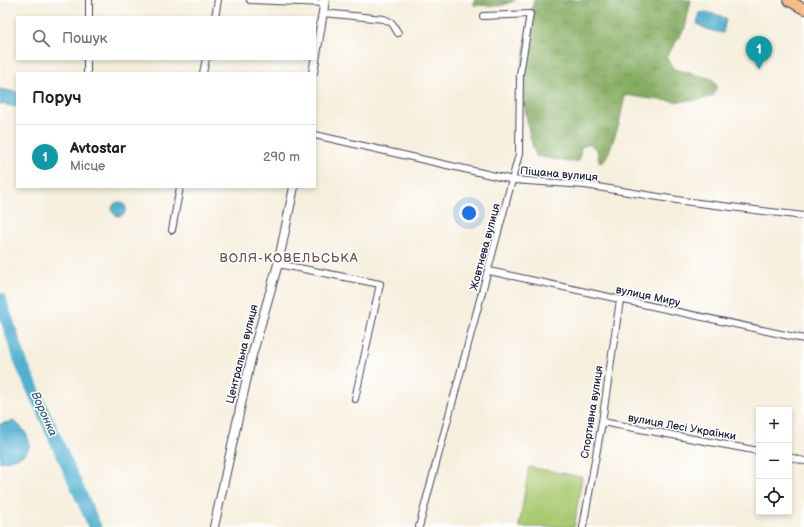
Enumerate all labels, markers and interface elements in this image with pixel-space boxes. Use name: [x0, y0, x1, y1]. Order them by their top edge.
search box: [16, 16, 316, 60]
icon: search: [30, 27, 52, 49]
text: Пошук: [62, 29, 108, 48]
pin: 1: [746, 36, 772, 69]
text: Поруч: [32, 88, 82, 108]
text: Avtostar: [70, 139, 126, 158]
text: 1: [42, 149, 48, 165]
text: 290 m: [263, 149, 300, 165]
text: Місце: [70, 158, 105, 174]
street label: Піщана вулиця: [520, 164, 598, 184]
street label: Жовтнева вулиця: [467, 202, 503, 292]
your location: [459, 203, 479, 223]
district label: ВОЛЯ-КОВЕЛЬСЬКА: [219, 250, 359, 266]
street label: вулиця Миру: [615, 283, 681, 309]
street label: Центральна вулиця: [223, 303, 261, 405]
street label: Спортивна вулиця: [578, 365, 606, 459]
water label: Воронка: [28, 389, 60, 439]
map controls: [756, 407, 792, 515]
button: +: [756, 407, 792, 443]
street label: вулиця Лесі Українки: [627, 411, 737, 443]
button: −: [756, 443, 792, 479]
button: locate: [756, 479, 792, 515]

